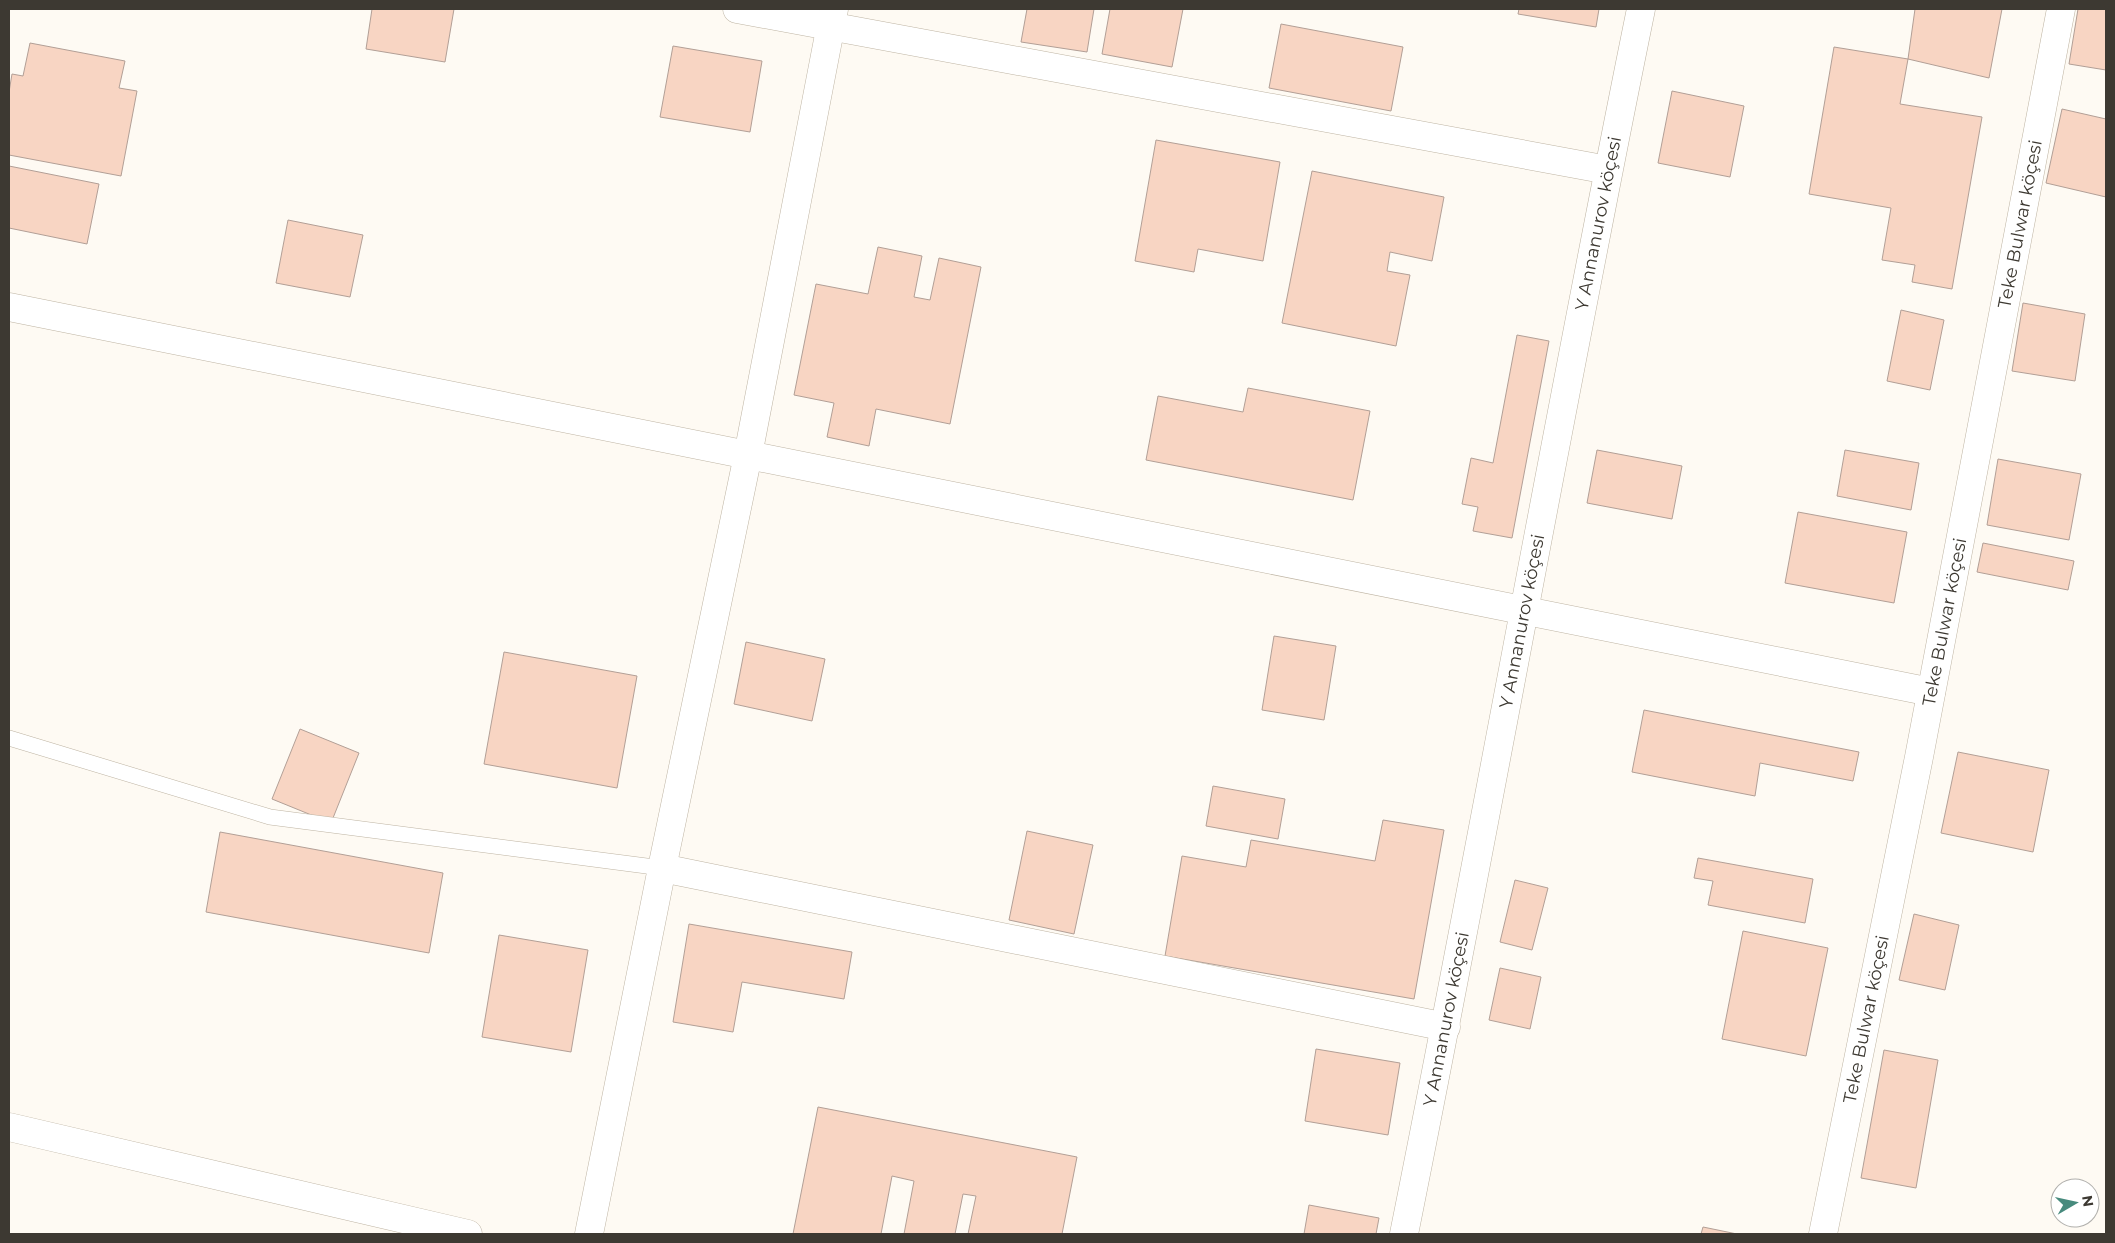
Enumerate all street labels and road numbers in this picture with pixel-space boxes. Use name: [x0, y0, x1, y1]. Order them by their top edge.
street label: Y Annanurov köçesi: [1571, 135, 1626, 312]
street label: Teke Bulwar köçesi: [1993, 138, 2047, 310]
street label: Y Annanurov köçesi: [1495, 532, 1549, 710]
street label: Teke Bulwar köçesi: [1918, 536, 1971, 708]
street label: Y Annanurov köçesi: [1419, 930, 1474, 1108]
street label: Teke Bulwar köçesi: [1839, 933, 1894, 1105]

